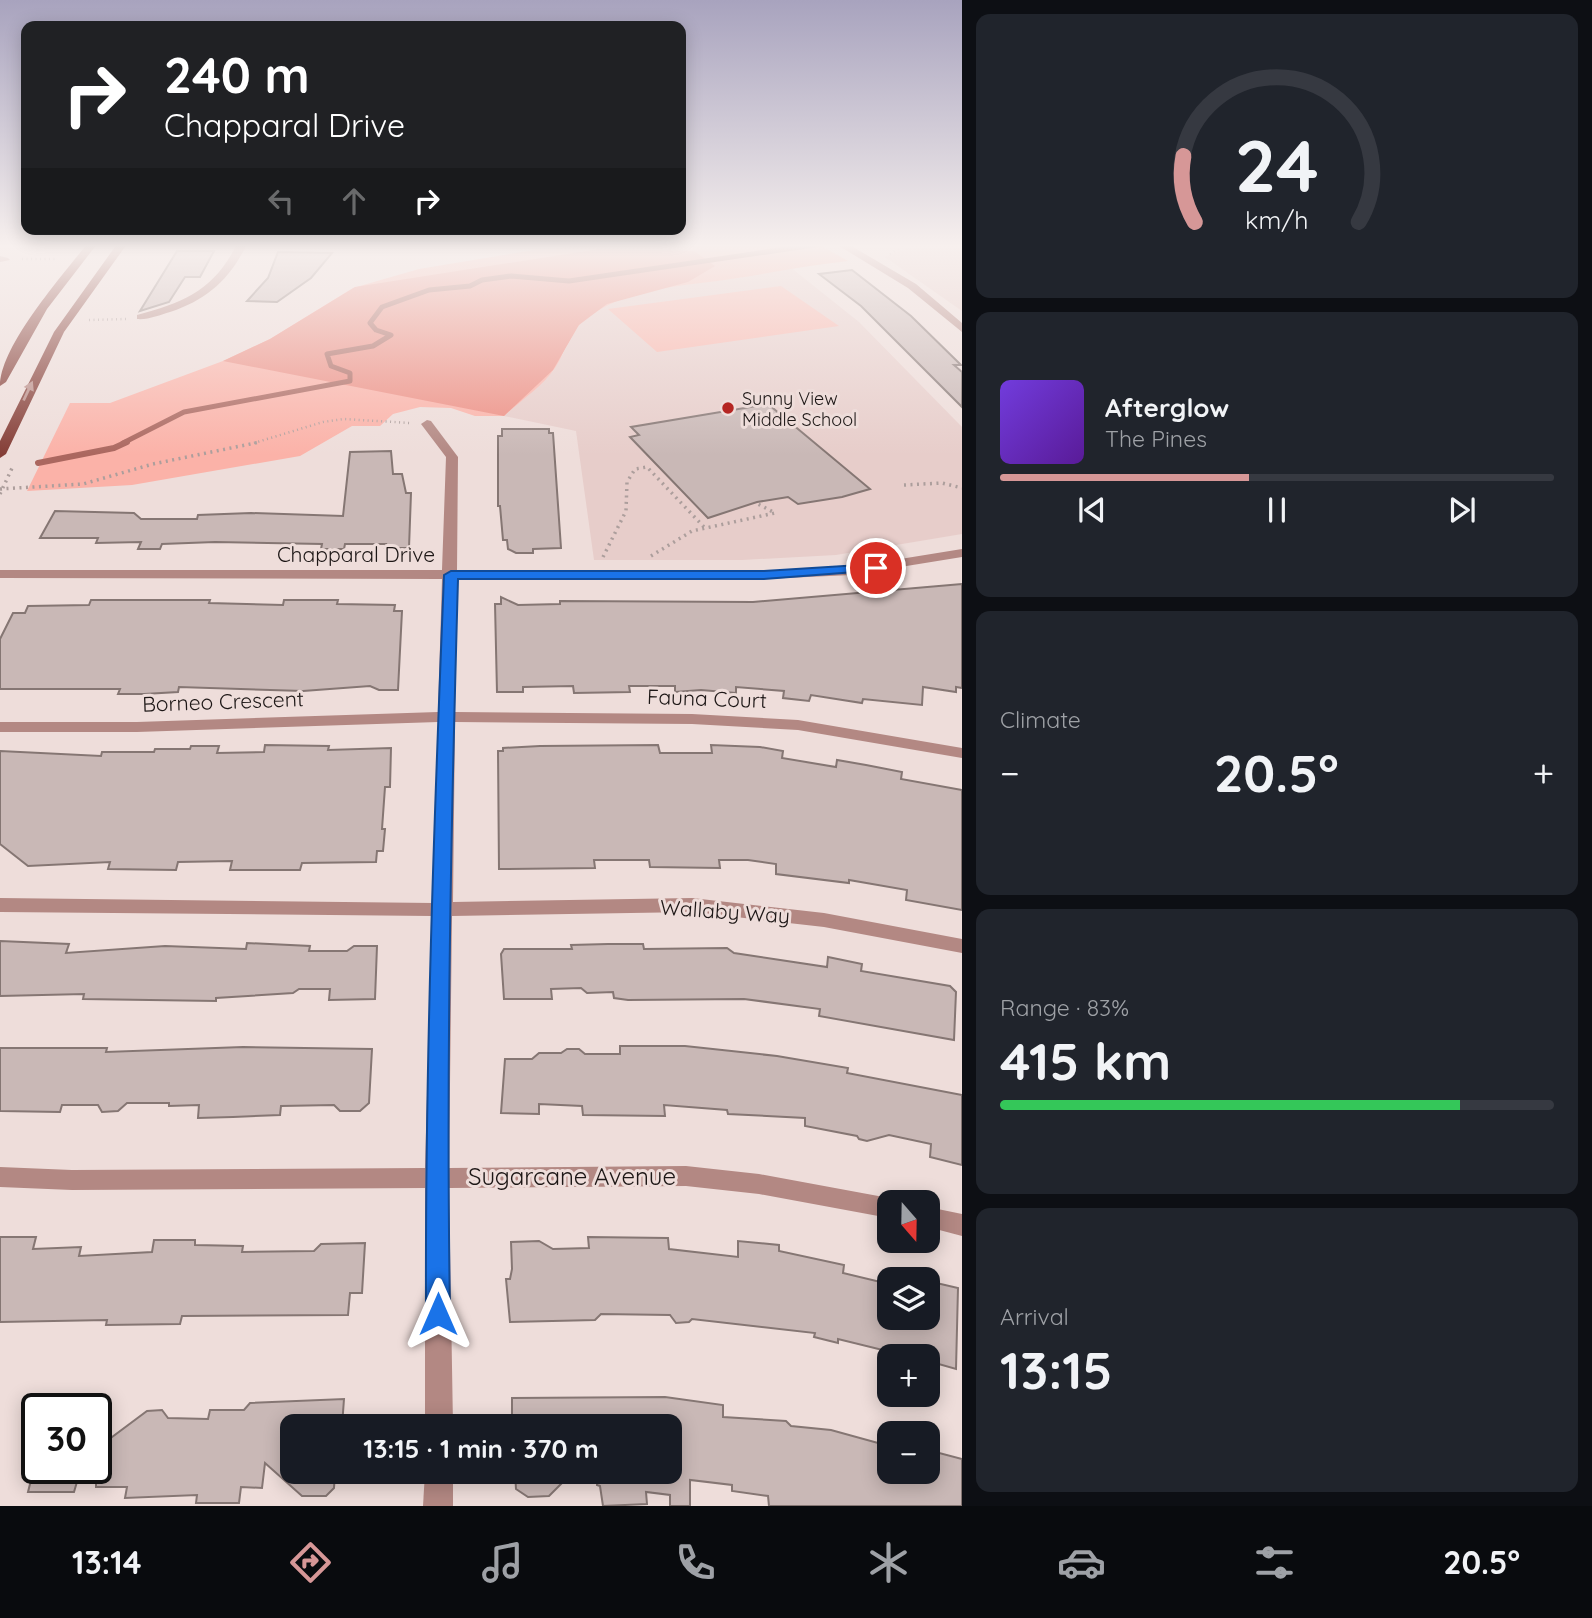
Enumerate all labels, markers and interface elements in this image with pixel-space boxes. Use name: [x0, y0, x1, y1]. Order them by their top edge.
text: 240 m: [164, 44, 310, 105]
icon: right: [49, 49, 140, 140]
text: Chapparal Drive: [164, 105, 405, 145]
text: 24: [1235, 120, 1319, 211]
icon: left: [262, 182, 300, 220]
icon: ahead: [335, 182, 373, 220]
icon: right: [408, 182, 446, 220]
text: km/h: [1245, 204, 1309, 235]
one-way arrow: [23, 381, 34, 402]
place label: Sunny View Middle School: [742, 387, 857, 431]
text: Afterglow: [1105, 391, 1229, 424]
marker: Sunny View Middle School: [720, 400, 736, 416]
text: The Pines: [1105, 424, 1207, 453]
icon: previous: [1073, 491, 1111, 529]
icon: pause: [1258, 491, 1296, 529]
icon: next: [1443, 491, 1481, 529]
pin: [846, 538, 906, 598]
street label: Chapparal Drive: [277, 541, 435, 567]
icon: arrive: [857, 549, 895, 587]
street label: Fauna Court: [647, 683, 767, 713]
street label: Borneo Crescent: [142, 685, 304, 717]
text: Climate: [1000, 705, 1081, 734]
text: 20.5°: [1214, 740, 1339, 805]
text: −: [1000, 749, 1020, 797]
text: +: [1533, 749, 1554, 797]
street label: Wallaby Way: [659, 893, 791, 929]
text: Range · 83%: [1000, 993, 1129, 1022]
text: 415 km: [1000, 1028, 1171, 1093]
street label: Sugarcane Avenue: [468, 1161, 676, 1191]
north arrow: [877, 1190, 940, 1253]
map controls: [877, 1190, 940, 1484]
button: layers: [877, 1267, 940, 1330]
position arrow: [401, 1277, 475, 1351]
text: Arrival: [1000, 1302, 1069, 1331]
text: 13:15: [1000, 1337, 1113, 1402]
button: +: [877, 1344, 940, 1407]
speed limit sign: 30: [21, 1393, 112, 1484]
button: −: [877, 1421, 940, 1484]
text: 13:15 · 1 min · 370 m: [363, 1432, 599, 1465]
icon: directions: [286, 1538, 335, 1587]
icon: music: [478, 1538, 527, 1587]
icon: phone: [671, 1538, 720, 1587]
icon: climate: [864, 1538, 913, 1587]
icon: car: [1057, 1538, 1106, 1587]
icon: filters: [1250, 1538, 1299, 1587]
text: 13:14: [72, 1542, 142, 1582]
text: 20.5°: [1443, 1542, 1520, 1582]

